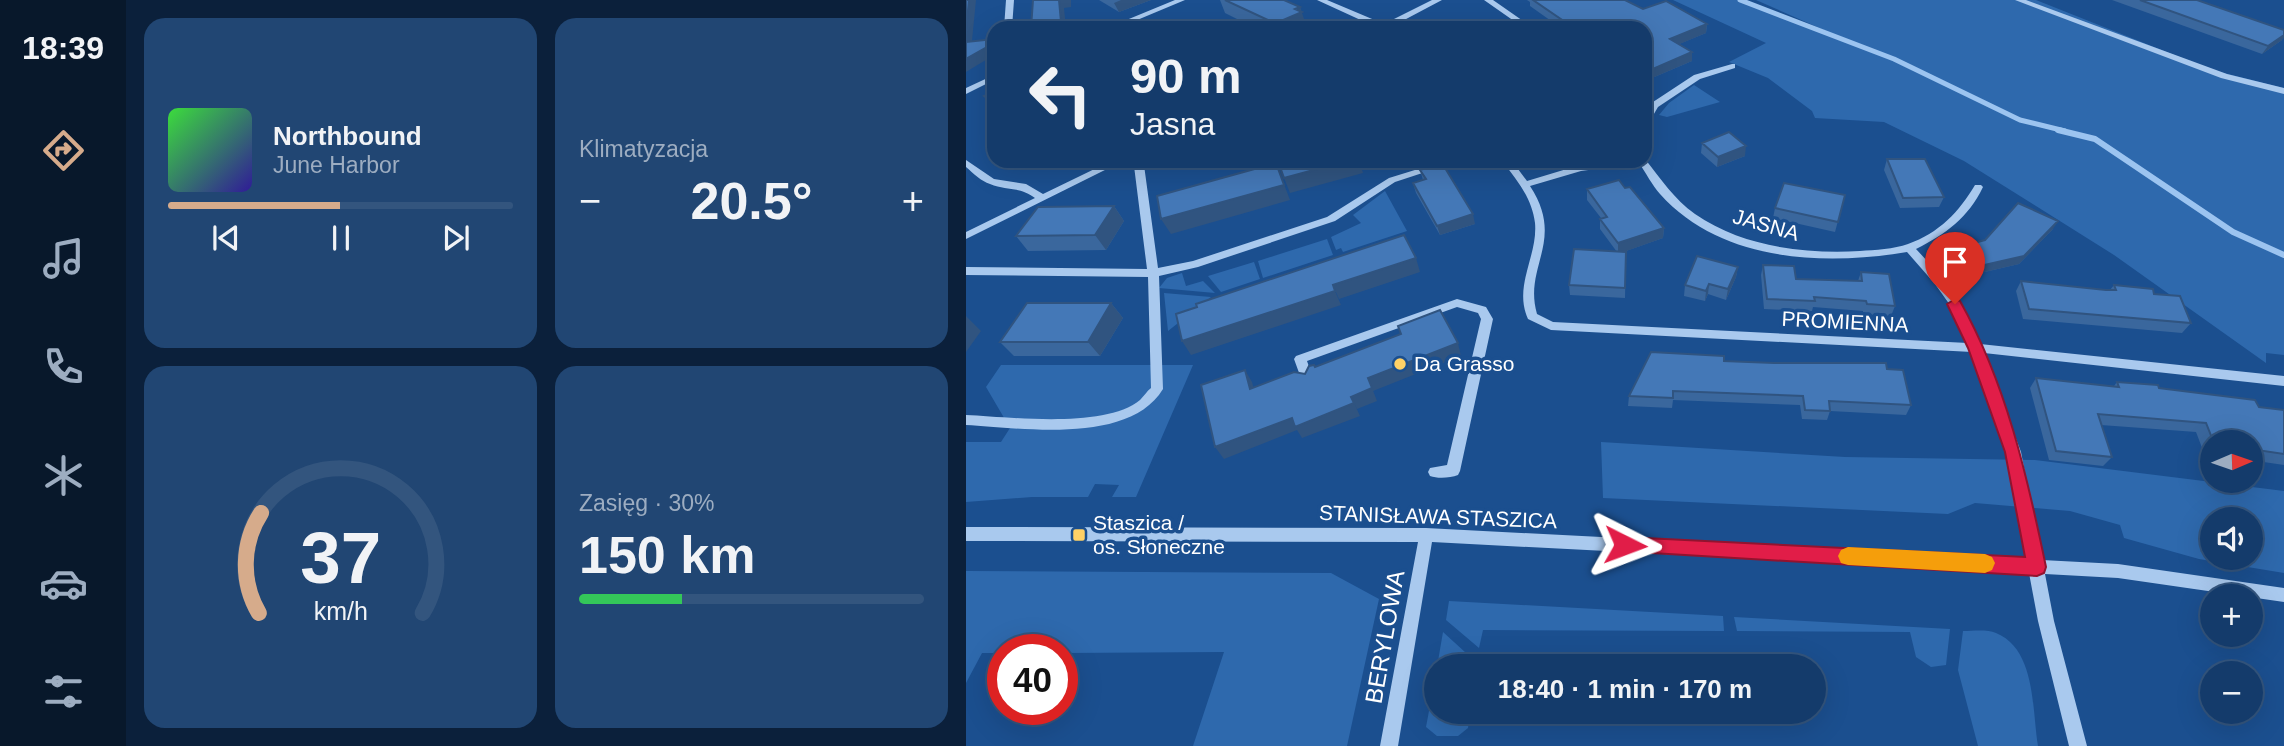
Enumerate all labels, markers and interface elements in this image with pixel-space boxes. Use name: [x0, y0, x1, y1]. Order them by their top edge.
text: 18:39: [22, 30, 104, 66]
icon: left: [1015, 49, 1106, 140]
text: 90 m: [1130, 49, 1242, 103]
text: Jasna: [1130, 106, 1215, 142]
text: Northbound: [273, 121, 422, 151]
icon: directions: [39, 126, 88, 175]
text: Klimatyzacja: [579, 136, 708, 162]
text: June Harbor: [273, 152, 400, 178]
text: 20.5°: [690, 172, 813, 230]
text: −: [579, 180, 601, 222]
text: +: [902, 180, 924, 222]
street label: JASNA: [1730, 204, 1802, 245]
icon: previous: [207, 219, 245, 257]
icon: pause: [322, 219, 360, 257]
icon: next: [437, 219, 475, 257]
pin: [1925, 232, 1985, 304]
icon: music: [39, 234, 88, 283]
icon: arrive: [1936, 243, 1974, 281]
street label: PROMIENNA: [1781, 307, 1909, 336]
icon: phone: [39, 342, 88, 391]
place label: Da Grasso: [1414, 352, 1514, 375]
marker: Da Grasso: [1392, 356, 1408, 372]
north arrow: [2200, 430, 2263, 494]
map controls: [2200, 430, 2263, 724]
icon: climate: [39, 451, 88, 500]
text: Zasięg · 30%: [579, 490, 715, 516]
street label: STANISŁAWA STASZICA: [1319, 501, 1557, 532]
button: sound: [2200, 507, 2263, 570]
position arrow: [1588, 508, 1662, 582]
place label: Staszica / os. Słoneczne: [1093, 511, 1225, 558]
text: 37: [300, 517, 381, 598]
text: 150 km: [579, 526, 755, 584]
marker: Staszica / os. Słoneczne: [1071, 527, 1087, 543]
icon: car: [39, 559, 88, 608]
street label: BERYLOWA: [1360, 568, 1409, 706]
button: +: [2200, 584, 2263, 647]
text: km/h: [313, 597, 368, 625]
speed limit sign: 40: [987, 634, 1078, 725]
button: −: [2200, 661, 2263, 724]
icon: filters: [39, 667, 88, 716]
text: 18:40 · 1 min · 170 m: [1498, 674, 1752, 704]

